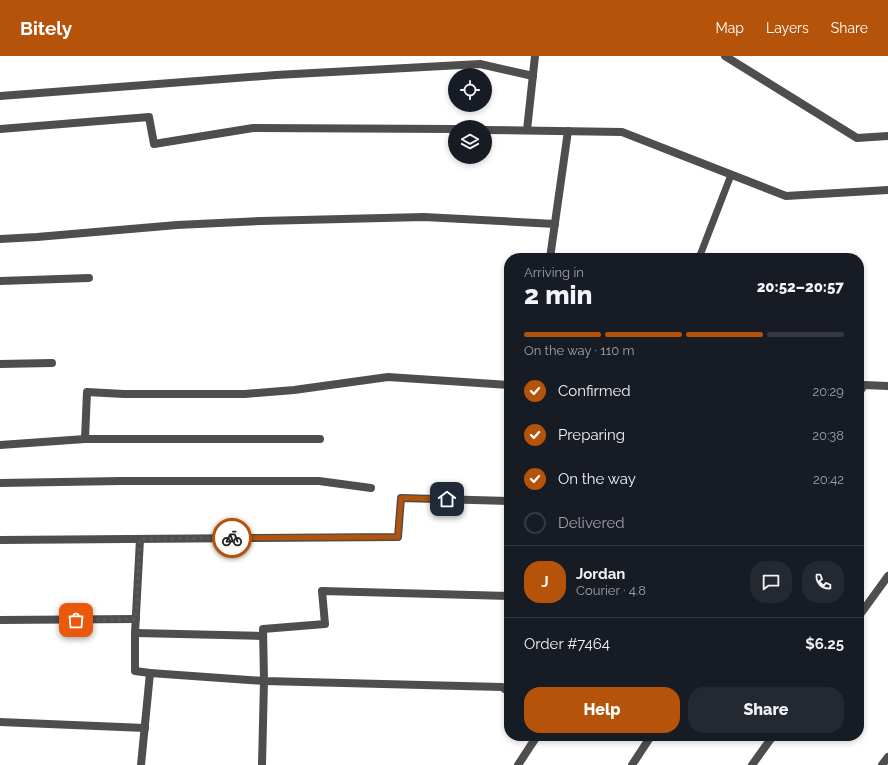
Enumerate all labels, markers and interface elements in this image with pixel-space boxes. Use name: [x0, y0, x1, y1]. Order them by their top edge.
text: Bitely: [20, 17, 72, 39]
text: Map: [716, 20, 744, 36]
text: Layers: [766, 20, 809, 36]
text: Share: [831, 20, 868, 36]
map controls: [448, 68, 492, 164]
button: locate: [448, 68, 492, 112]
button: layers: [448, 120, 492, 164]
text: Arriving in: [524, 265, 584, 280]
text: 20:52–20:57: [757, 278, 844, 296]
text: 2 min: [524, 280, 592, 310]
text: On the way · 110 m: [524, 343, 635, 358]
icon: check: [524, 380, 546, 402]
text: Confirmed: [558, 382, 631, 400]
text: 20:29: [812, 384, 844, 399]
icon: check: [524, 424, 546, 446]
text: Preparing: [558, 426, 625, 444]
text: 20:38: [812, 428, 844, 443]
icon: check: [524, 468, 546, 490]
text: On the way: [558, 470, 636, 488]
text: 20:42: [813, 472, 844, 487]
pin: [430, 482, 464, 516]
icon: home: [436, 488, 458, 510]
text: Delivered: [558, 514, 625, 532]
courier: [212, 518, 252, 558]
icon: bike: [221, 527, 243, 549]
button: chat: [750, 561, 792, 603]
button: phone: [802, 561, 844, 603]
text: Jordan: [576, 565, 625, 583]
text: J: [541, 573, 549, 591]
text: Courier · 4.8: [576, 583, 646, 598]
pin: [59, 603, 93, 637]
icon: bag: [65, 609, 87, 631]
text: Order #7464: [524, 635, 610, 653]
text: $6.25: [805, 635, 844, 653]
button: Help: [524, 687, 680, 733]
button: Share: [688, 687, 844, 733]

